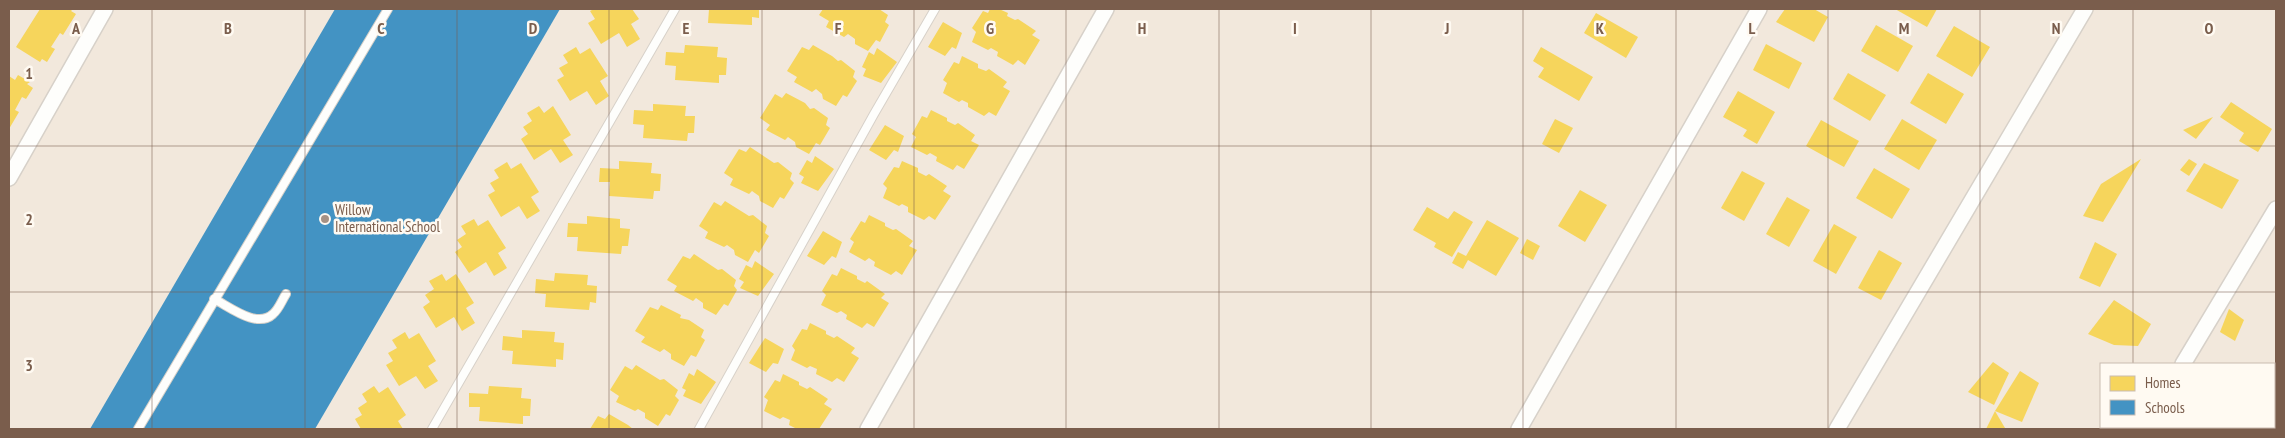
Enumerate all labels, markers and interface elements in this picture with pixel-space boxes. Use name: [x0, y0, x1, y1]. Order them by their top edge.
text: A: [71, 18, 81, 38]
text: B: [224, 18, 232, 38]
text: C: [377, 18, 385, 38]
text: D: [529, 18, 538, 38]
text: E: [683, 18, 690, 38]
text: F: [835, 18, 842, 38]
text: G: [986, 18, 994, 38]
text: H: [1138, 18, 1146, 38]
text: I: [1293, 18, 1297, 38]
text: J: [1444, 18, 1449, 38]
text: K: [1596, 18, 1605, 38]
text: L: [1749, 18, 1756, 38]
text: M: [1899, 18, 1909, 38]
text: N: [2052, 18, 2060, 38]
text: O: [2205, 18, 2214, 38]
text: 1: [25, 63, 33, 83]
place label: Willow International School: [335, 200, 440, 236]
text: 2: [25, 209, 33, 229]
marker: Willow International School: [319, 213, 331, 225]
text: 3: [25, 355, 33, 375]
legend: [2100, 363, 2275, 428]
text: Homes: [2145, 373, 2181, 392]
text: Schools: [2145, 398, 2185, 417]

